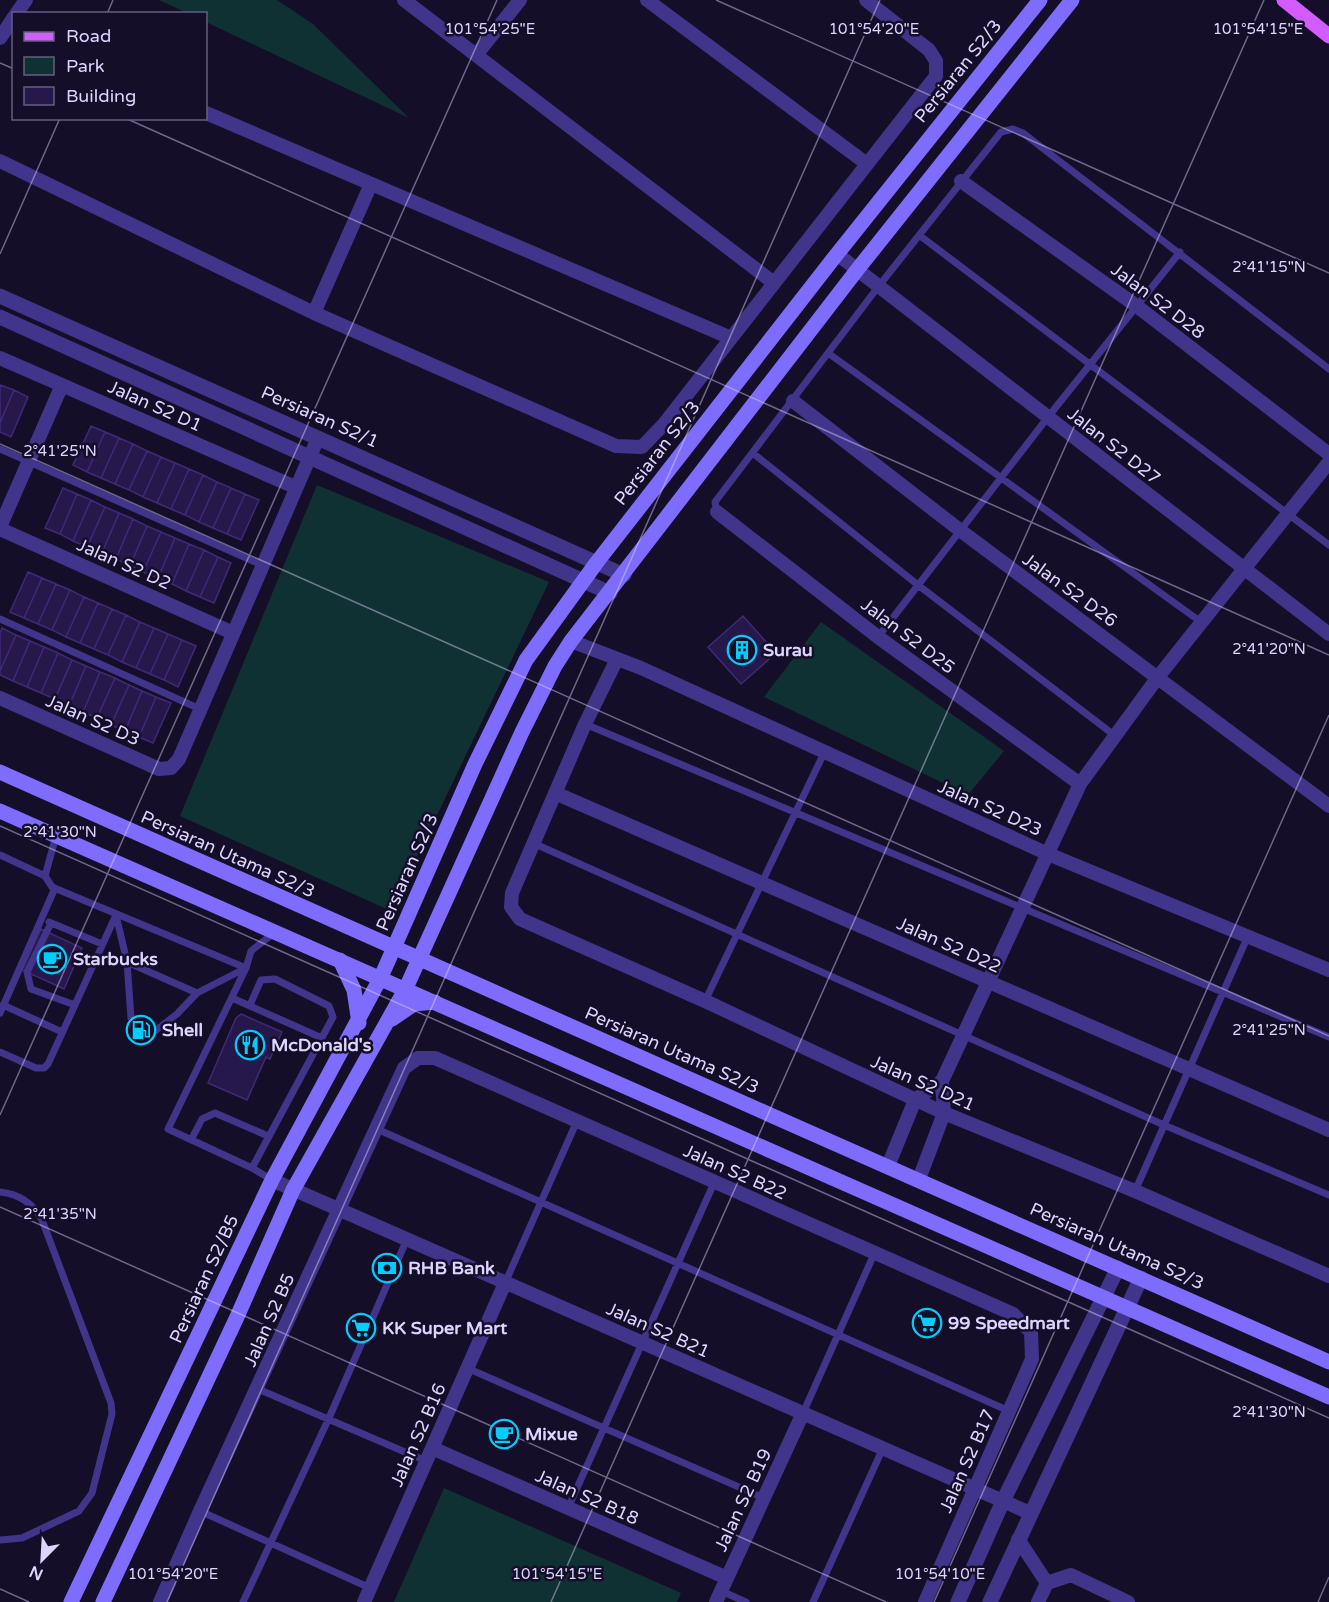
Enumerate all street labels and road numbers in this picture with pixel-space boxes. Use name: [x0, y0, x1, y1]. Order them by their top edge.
street label: Persiaran S2/3: [910, 15, 1006, 127]
street label: Jalan S2 D28: [1107, 259, 1209, 343]
street label: Jalan S2 D1: [105, 375, 205, 437]
street label: Persiaran S2/1: [258, 381, 382, 453]
street label: Persiaran S2/3: [609, 396, 705, 510]
street label: Jalan S2 D27: [1063, 403, 1165, 489]
street label: Jalan S2 D2: [74, 533, 174, 595]
street label: Jalan S2 D26: [1018, 548, 1122, 632]
street label: Jalan S2 D25: [857, 594, 959, 678]
street label: Jalan S2 D3: [43, 689, 143, 751]
street label: Jalan S2 D23: [934, 775, 1046, 841]
street label: Persiaran Utama S2/3: [138, 806, 318, 902]
street label: Persiaran S2/3: [371, 810, 443, 934]
street label: Jalan S2 D22: [893, 912, 1005, 978]
street label: Persiaran Utama S2/3: [582, 1002, 762, 1098]
street label: Jalan S2 D21: [867, 1050, 979, 1116]
street label: Jalan S2 B22: [680, 1139, 790, 1205]
street label: Persiaran Utama S2/3: [1027, 1198, 1207, 1294]
street label: Persiaran S2/B5: [165, 1211, 243, 1347]
street label: Jalan S2 B5: [239, 1270, 299, 1370]
street label: Jalan S2 B21: [603, 1297, 713, 1363]
street label: Jalan S2 B16: [385, 1380, 451, 1490]
street label: Jalan S2 B17: [934, 1406, 1000, 1516]
street label: Jalan S2 B19: [710, 1445, 776, 1555]
street label: Jalan S2 B18: [532, 1464, 642, 1530]

